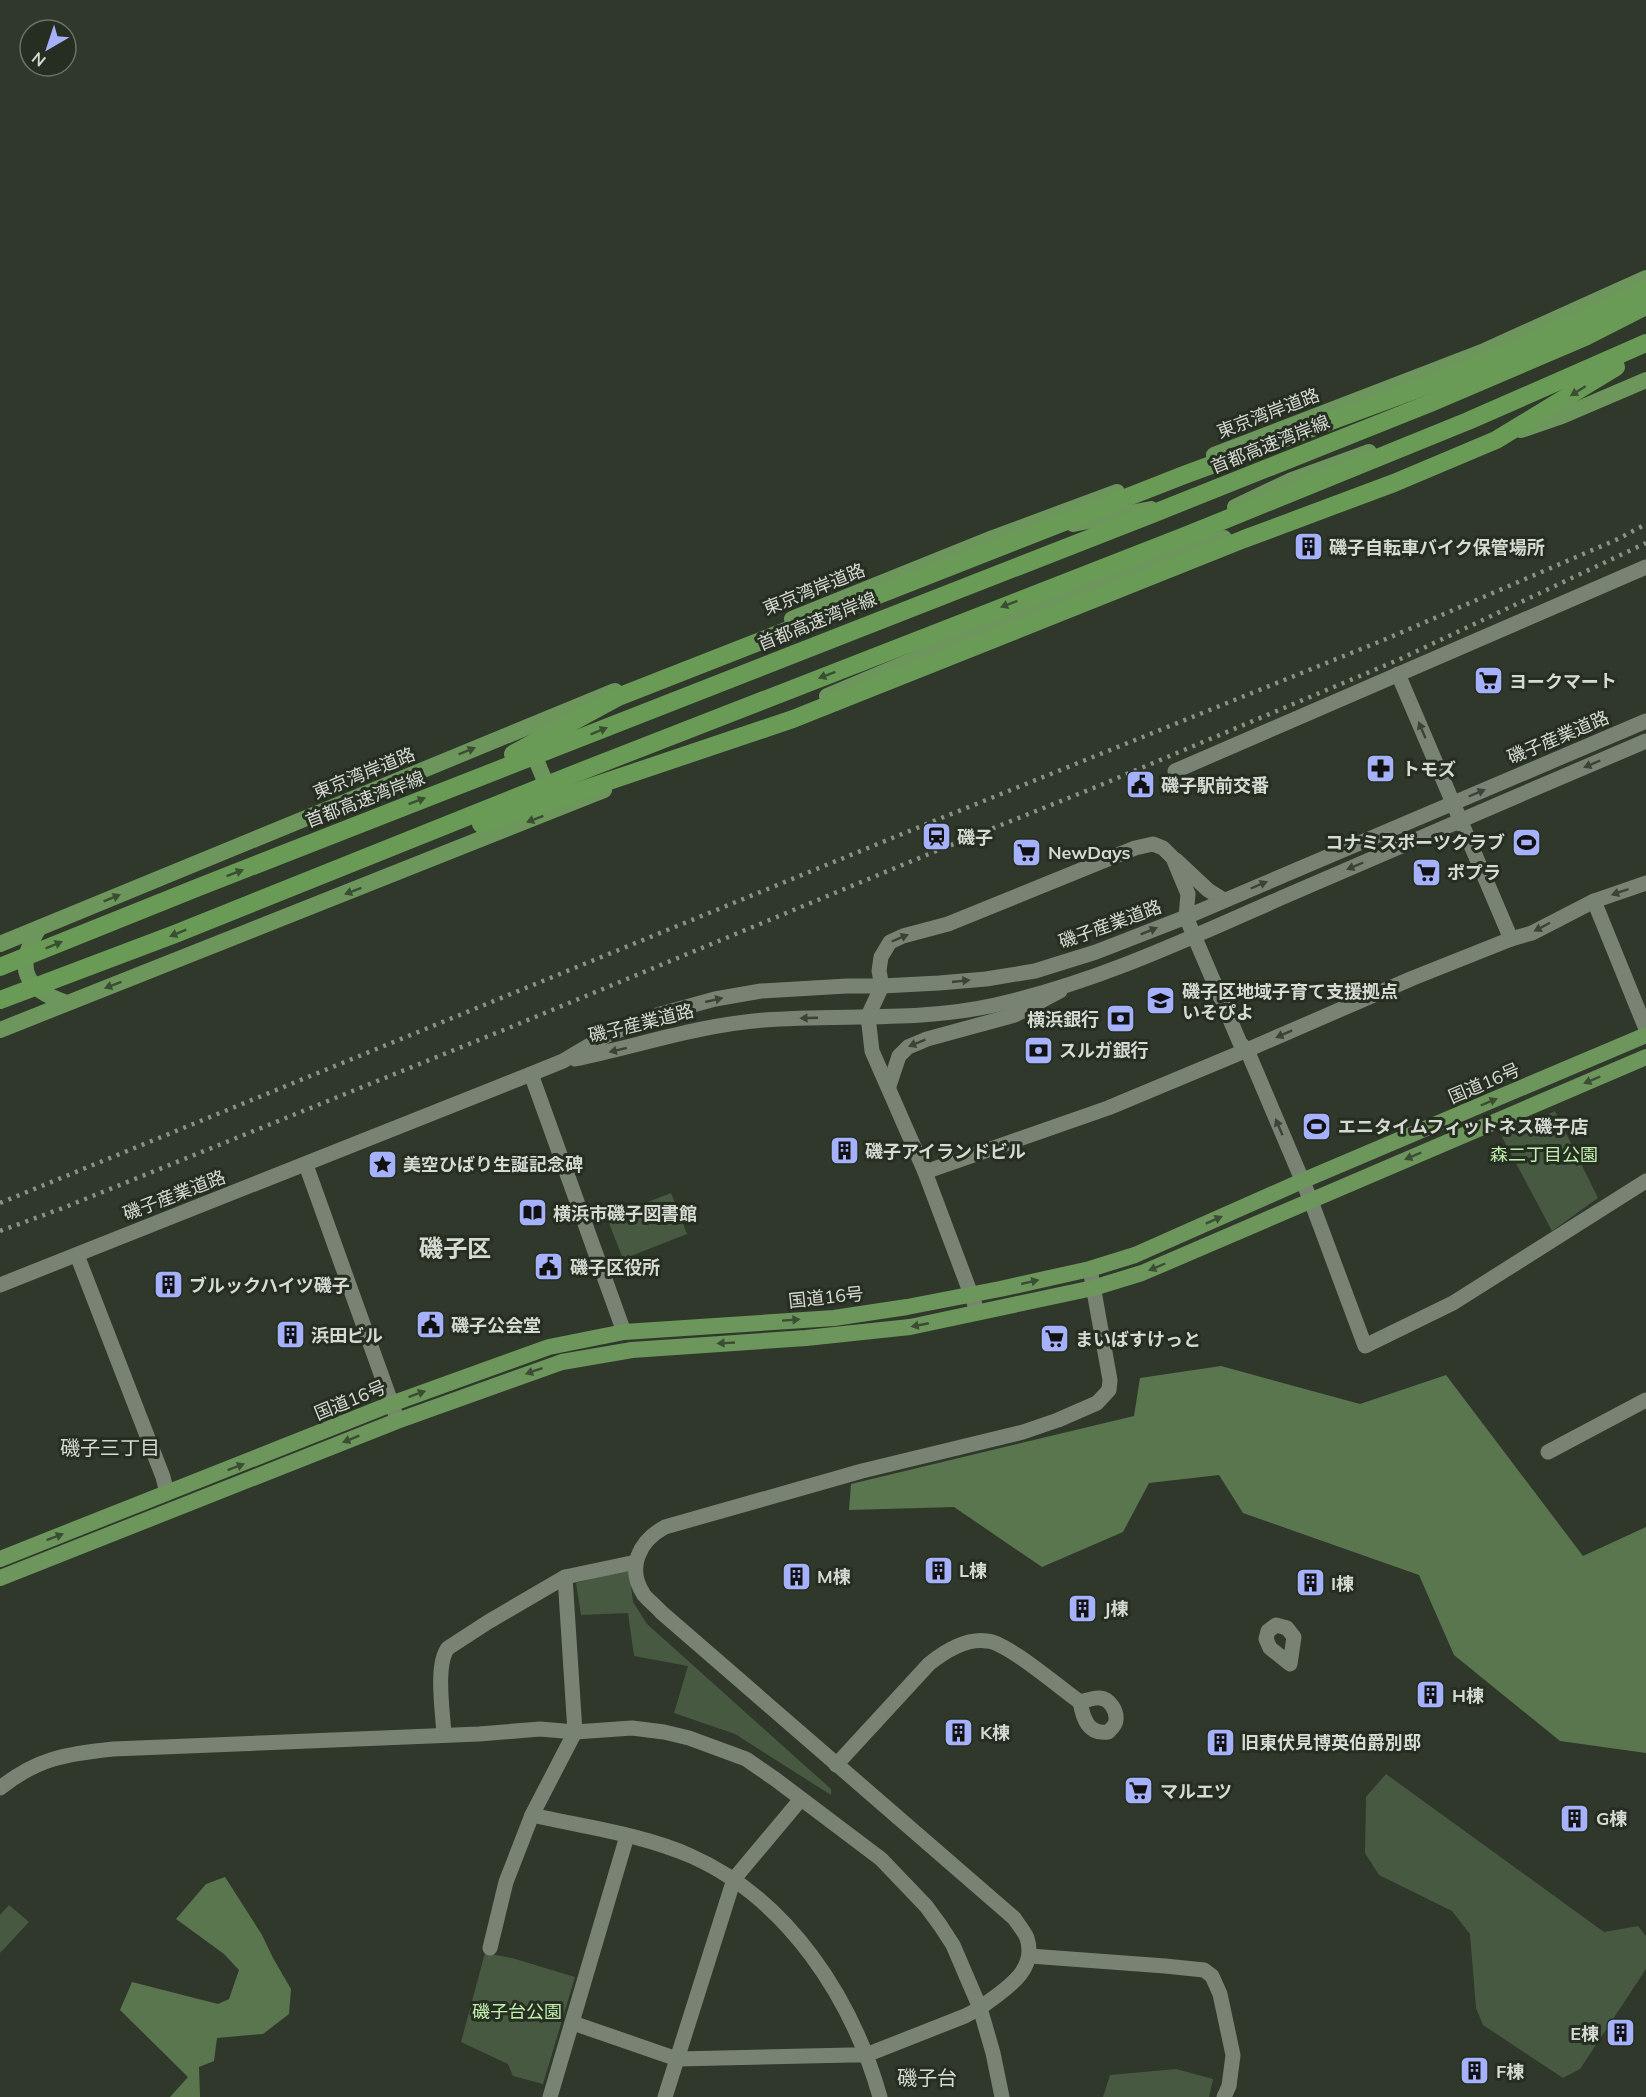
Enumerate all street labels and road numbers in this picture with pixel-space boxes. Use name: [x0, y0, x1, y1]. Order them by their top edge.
street label: 東京湾岸道路: [1213, 383, 1323, 443]
street label: 首都高速湾岸線: [1207, 410, 1333, 478]
street label: 東京湾岸道路: [760, 558, 868, 620]
street label: 首都高速湾岸線: [754, 587, 880, 655]
street label: 磯子産業道路: [1504, 705, 1612, 769]
street label: 東京湾岸道路: [310, 742, 418, 804]
street label: 首都高速湾岸線: [302, 766, 428, 832]
street label: 磯子産業道路: [1055, 895, 1165, 953]
street label: 磯子産業道路: [586, 999, 696, 1047]
street label: 国道16号: [1445, 1058, 1523, 1108]
street label: 磯子産業道路: [119, 1165, 229, 1225]
street label: 国道16号: [787, 1282, 865, 1312]
street label: 国道16号: [311, 1375, 389, 1425]

